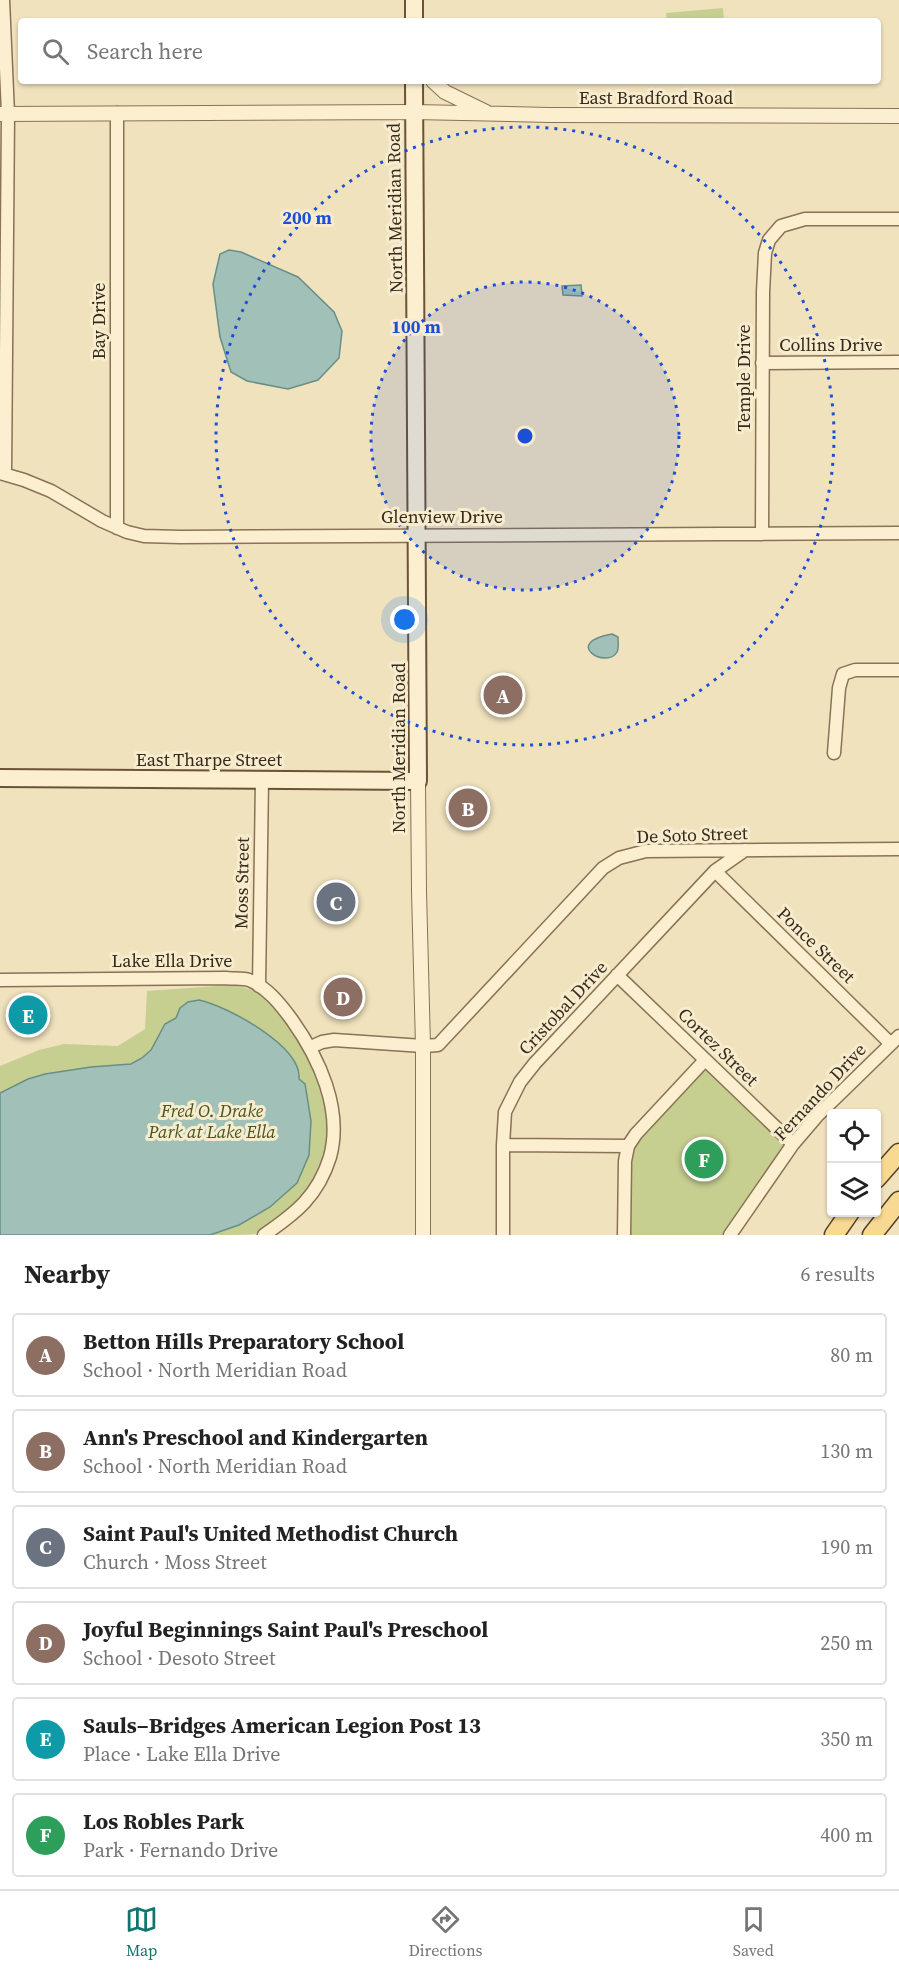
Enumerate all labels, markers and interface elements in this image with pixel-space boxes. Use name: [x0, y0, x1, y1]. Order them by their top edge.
search box: [18, 18, 881, 84]
icon: search: [39, 35, 72, 68]
text: Search here: [87, 36, 203, 66]
street label: East Bradford Road: [579, 85, 733, 110]
street label: North Meridian Road: [381, 123, 408, 293]
text: 200 m: [282, 205, 332, 230]
street label: Bay Drive: [86, 282, 111, 360]
text: 100 m: [391, 314, 441, 339]
street label: Temple Drive: [731, 324, 756, 432]
street label: Collins Drive: [779, 332, 883, 357]
centre of rings: [515, 426, 535, 446]
street label: Glenview Drive: [381, 504, 503, 529]
your location: [390, 605, 419, 634]
street label: North Meridian Road: [386, 663, 411, 833]
pin: A: [484, 672, 522, 718]
street label: East Tharpe Street: [136, 747, 282, 772]
pin: B: [448, 786, 488, 830]
street label: De Soto Street: [636, 820, 748, 849]
street label: Moss Street: [228, 837, 255, 929]
pin: C: [316, 880, 356, 924]
street label: Ponce Street: [772, 901, 861, 988]
street label: Lake Ella Drive: [112, 948, 232, 973]
street label: Cristobal Drive: [512, 955, 613, 1060]
pin: D: [324, 974, 362, 1020]
pin: E: [9, 992, 48, 1038]
street label: Cortez Street: [673, 1002, 764, 1092]
street label: Fernando Drive: [768, 1037, 871, 1146]
park label: Fred O. Drake Park at Lake Ella: [147, 1098, 276, 1144]
map controls: [827, 1109, 881, 1217]
button: locate: [827, 1109, 881, 1163]
pin: F: [684, 1136, 724, 1182]
button: layers: [827, 1163, 881, 1217]
text: Nearby: [24, 1256, 110, 1292]
text: 6 results: [800, 1260, 875, 1288]
text: Betton Hills Preparatory School: [83, 1326, 404, 1356]
text: A: [39, 1341, 52, 1369]
text: 80 m: [830, 1341, 873, 1369]
text: School · North Meridian Road: [83, 1356, 347, 1384]
text: Ann's Preschool and Kindergarten: [83, 1422, 428, 1452]
text: B: [39, 1437, 52, 1465]
text: 130 m: [820, 1437, 873, 1465]
text: School · North Meridian Road: [83, 1452, 347, 1480]
text: Saint Paul's United Methodist Church: [83, 1518, 458, 1548]
text: C: [39, 1533, 52, 1561]
text: 190 m: [820, 1533, 873, 1561]
text: Church · Moss Street: [83, 1548, 267, 1576]
text: Joyful Beginnings Saint Paul's Preschool: [83, 1614, 488, 1644]
text: D: [38, 1629, 53, 1657]
text: 250 m: [820, 1629, 873, 1657]
text: School · Desoto Street: [83, 1644, 276, 1672]
text: Sauls–Bridges American Legion Post 13: [83, 1710, 481, 1740]
text: E: [40, 1725, 51, 1753]
text: 350 m: [820, 1725, 873, 1753]
text: Place · Lake Ella Drive: [83, 1740, 280, 1768]
text: Los Robles Park: [83, 1806, 244, 1836]
text: F: [40, 1821, 51, 1849]
text: 400 m: [820, 1821, 873, 1849]
text: Park · Fernando Drive: [83, 1836, 278, 1864]
tab: Map: [125, 1903, 158, 1961]
tab: Directions: [408, 1903, 483, 1961]
tab: Saved: [733, 1903, 774, 1961]

